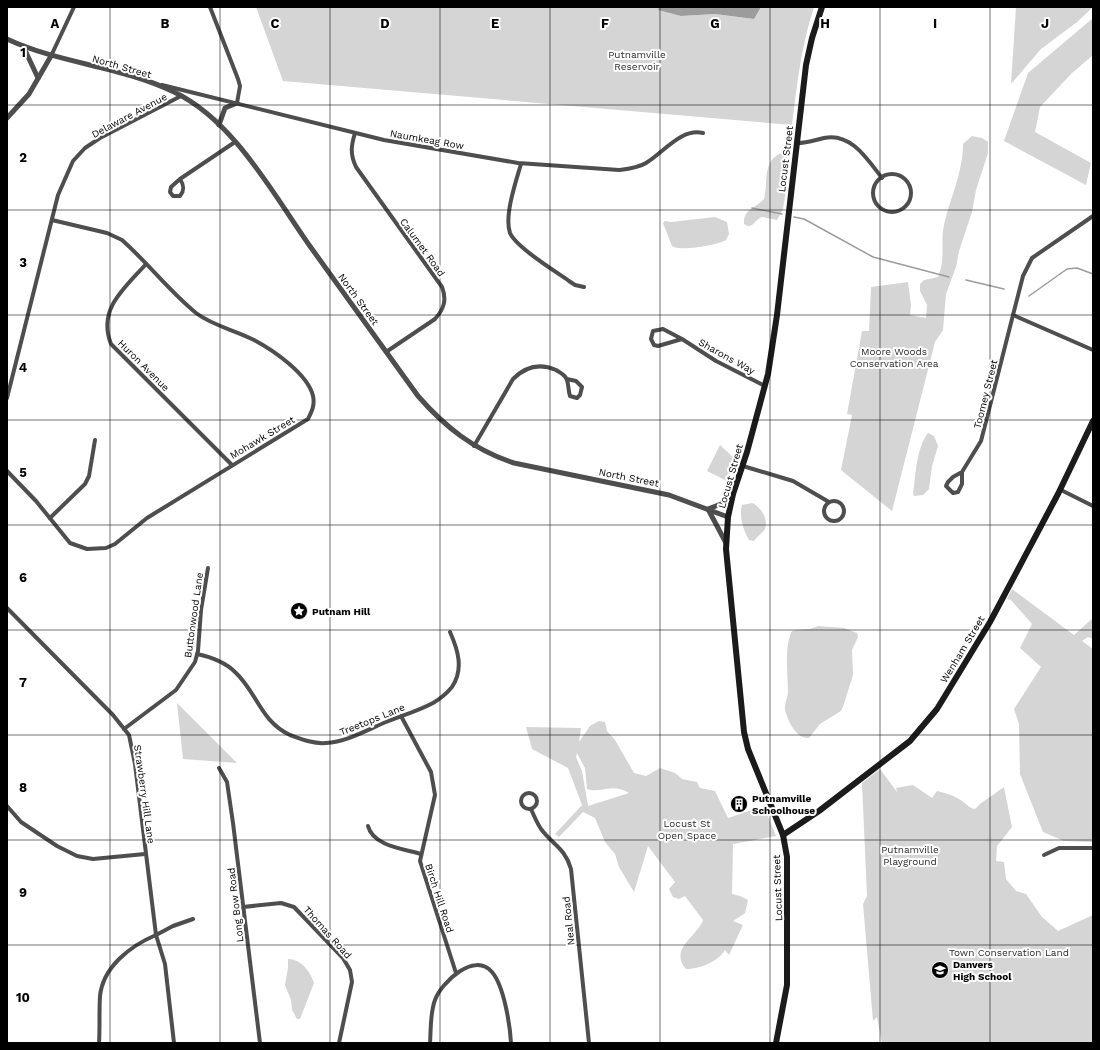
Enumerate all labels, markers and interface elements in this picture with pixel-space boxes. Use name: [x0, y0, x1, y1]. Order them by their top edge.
text: A: [51, 16, 60, 31]
text: B: [161, 16, 170, 31]
text: C: [271, 16, 280, 31]
text: D: [380, 16, 390, 31]
text: E: [491, 16, 499, 31]
text: F: [601, 16, 609, 31]
text: G: [710, 16, 720, 31]
text: H: [820, 16, 830, 31]
text: I: [933, 16, 937, 31]
text: J: [1041, 16, 1049, 31]
text: 1: [20, 45, 26, 60]
park label: Putnamville Reservoir: [608, 49, 666, 72]
street label: North Street: [91, 53, 153, 80]
street label: Delaware Avenue: [90, 91, 169, 140]
street label: Locust Street: [776, 125, 795, 193]
street label: Naumkeag Row: [389, 128, 465, 152]
text: 2: [19, 150, 27, 165]
street label: Calumet Road: [398, 216, 447, 278]
text: 3: [19, 255, 27, 270]
street label: North Street: [336, 271, 381, 328]
street label: Sharons Way: [697, 336, 758, 377]
street label: Huron Avenue: [116, 337, 172, 393]
park label: Moore Woods Conservation Area: [850, 346, 939, 369]
street label: Toomey Street: [972, 358, 1000, 430]
text: 4: [19, 360, 28, 375]
street label: Mohawk Street: [228, 413, 297, 461]
street label: Locust Street: [716, 442, 745, 510]
text: 5: [19, 465, 27, 480]
street label: North Street: [598, 466, 661, 489]
text: 6: [19, 570, 27, 585]
street label: Buttonwood Lane: [182, 571, 205, 658]
place icon: Putnam Hill: [289, 601, 309, 621]
place label: Putnam Hill: [312, 606, 371, 617]
street label: Wenham Street: [938, 613, 987, 685]
text: 7: [19, 675, 27, 690]
street label: Treetops Lane: [338, 701, 407, 738]
street label: Strawberry Hill Lane: [132, 744, 157, 844]
text: 8: [19, 780, 27, 795]
place label: Putnamville Schoolhouse: [752, 793, 815, 816]
building icon: Putnamville Schoolhouse: [729, 794, 749, 814]
park label: Locust St Open Space: [658, 818, 717, 841]
park label: Putnamville Playground: [881, 844, 939, 867]
street label: Locust Street: [771, 854, 784, 921]
street label: Birch Hill Road: [423, 862, 456, 934]
street label: Long Bow Road: [225, 867, 246, 943]
text: 9: [19, 885, 27, 900]
street label: Neal Road: [560, 896, 577, 946]
street label: Thomas Road: [301, 904, 354, 961]
park label: Town Conservation Land: [949, 947, 1069, 958]
place label: Danvers High School: [953, 959, 1012, 982]
school or university icon: Danvers High School: [930, 960, 950, 980]
text: 10: [16, 990, 30, 1005]

